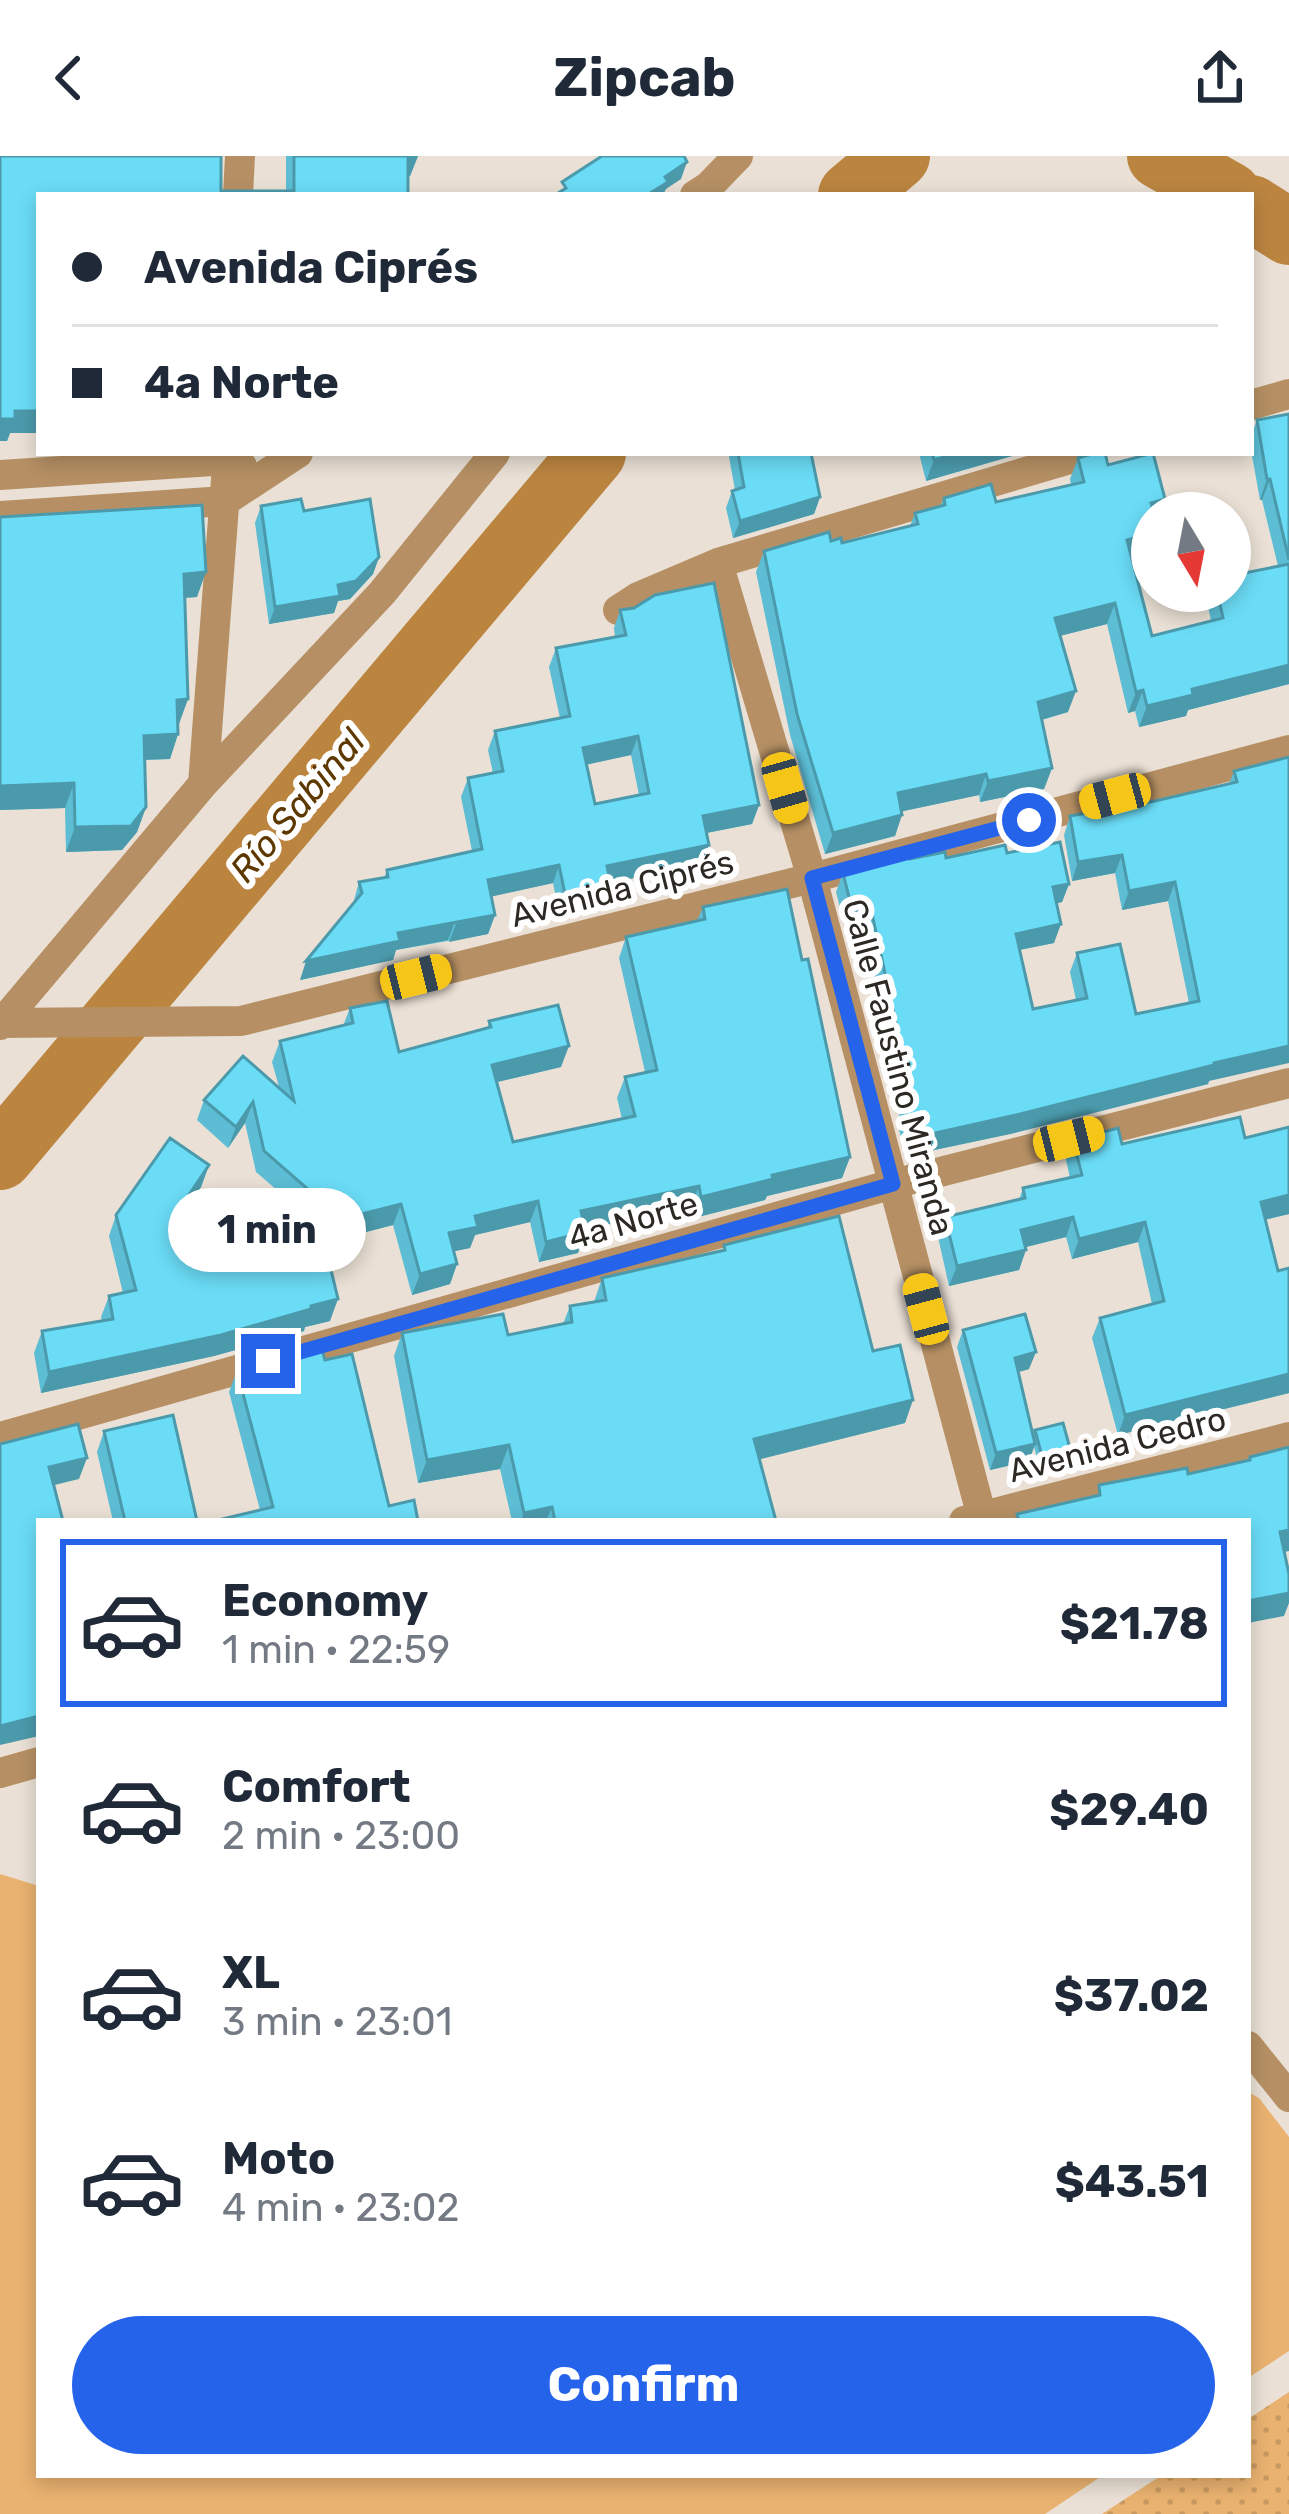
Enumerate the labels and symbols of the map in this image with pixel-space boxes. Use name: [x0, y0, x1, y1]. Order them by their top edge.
north arrow: [1131, 492, 1251, 612]
water label: Río Sabinal: [221, 719, 375, 891]
car: [758, 748, 812, 828]
car: [1076, 769, 1154, 823]
route start: [1002, 793, 1056, 847]
street label: Avenida Ciprés: [507, 842, 738, 935]
street label: Calle Faustino Miranda: [835, 895, 962, 1240]
car: [377, 951, 455, 1003]
car: [1030, 1113, 1108, 1165]
street label: 4a Norte: [564, 1183, 702, 1258]
callout: 1 min: [169, 1187, 367, 1271]
car: [899, 1270, 953, 1348]
route end: [241, 1334, 295, 1388]
street label: Avenida Cedro: [1004, 1399, 1230, 1490]

